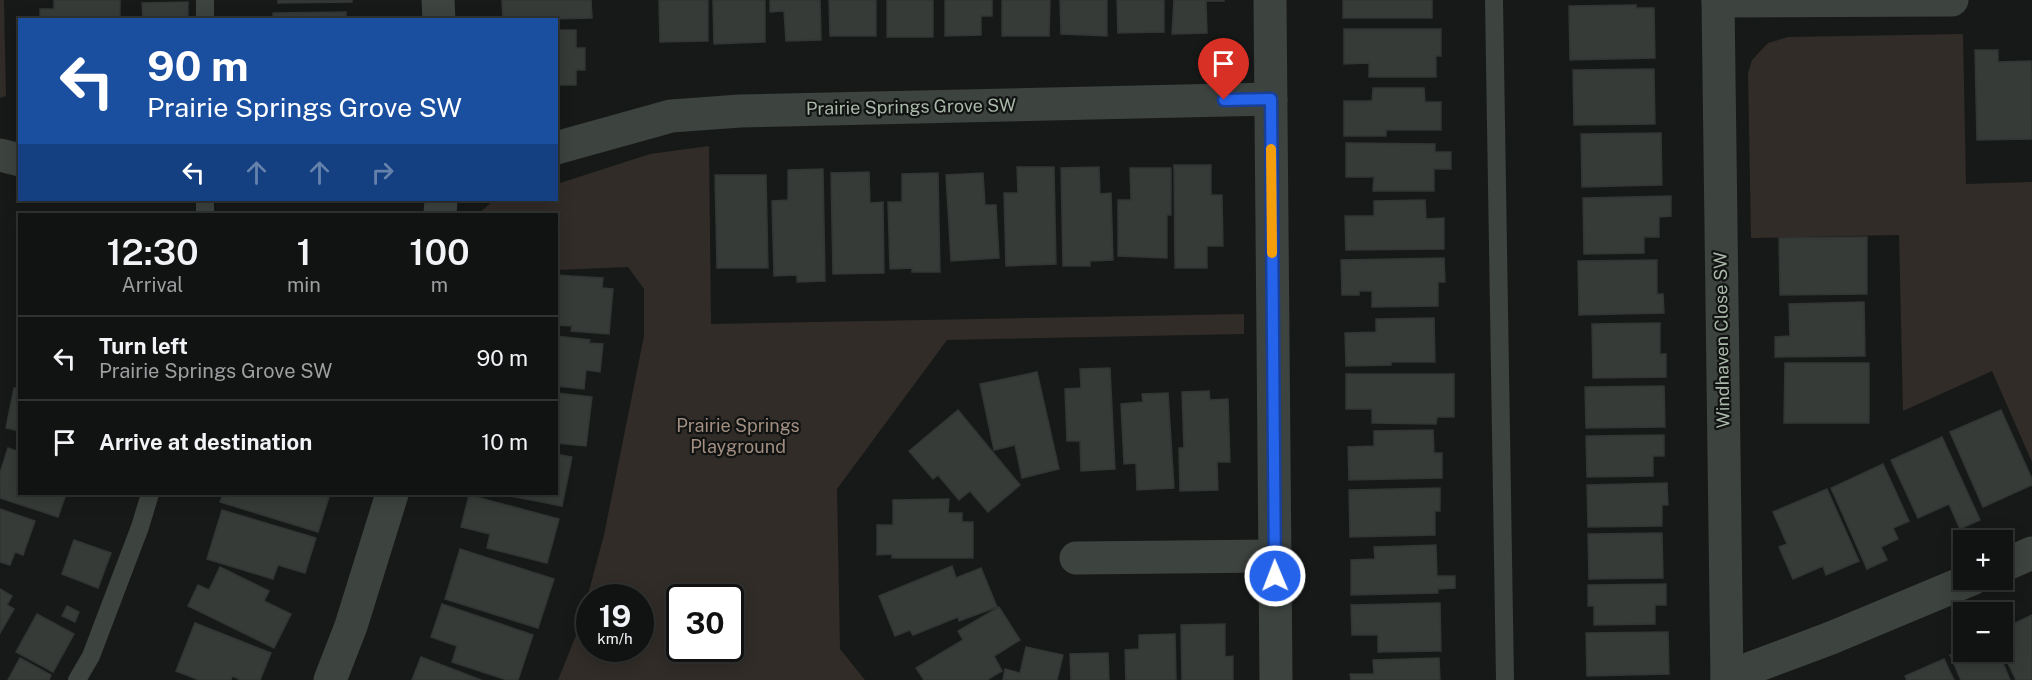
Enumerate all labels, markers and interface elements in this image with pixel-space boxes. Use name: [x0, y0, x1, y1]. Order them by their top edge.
pin: [1198, 38, 1249, 100]
text: 90 m: [147, 41, 249, 90]
icon: left: [48, 42, 126, 120]
icon: arrive: [1207, 47, 1240, 80]
text: Prairie Springs Grove SW: [147, 91, 462, 123]
street label: Prairie Springs Grove SW: [806, 94, 1016, 119]
icon: left: [177, 156, 210, 189]
icon: ahead: [240, 156, 273, 189]
icon: ahead: [303, 156, 336, 189]
icon: right: [366, 156, 399, 189]
text: 12:30: [106, 231, 199, 273]
text: 1: [296, 231, 311, 273]
text: 100: [409, 231, 470, 273]
street label: Windhaven Close SW: [1709, 251, 1734, 429]
text: Arrival: [122, 273, 183, 297]
text: min: [287, 273, 321, 297]
text: m: [431, 273, 448, 297]
text: Turn left: [99, 333, 188, 359]
icon: left: [48, 342, 81, 375]
text: 90 m: [477, 345, 528, 371]
text: Prairie Springs Grove SW: [99, 359, 332, 383]
park label: Prairie Springs Playground: [676, 415, 800, 457]
icon: arrive: [48, 426, 81, 459]
text: Arrive at destination: [99, 429, 312, 455]
text: 10 m: [481, 429, 528, 455]
map controls: [1953, 530, 2013, 662]
button: +: [1953, 530, 2013, 590]
position arrow: [1243, 544, 1307, 608]
speed limit sign: 30: [666, 584, 744, 662]
text: 19: [599, 598, 631, 634]
button: −: [1953, 602, 2013, 662]
text: km/h: [597, 630, 633, 647]

